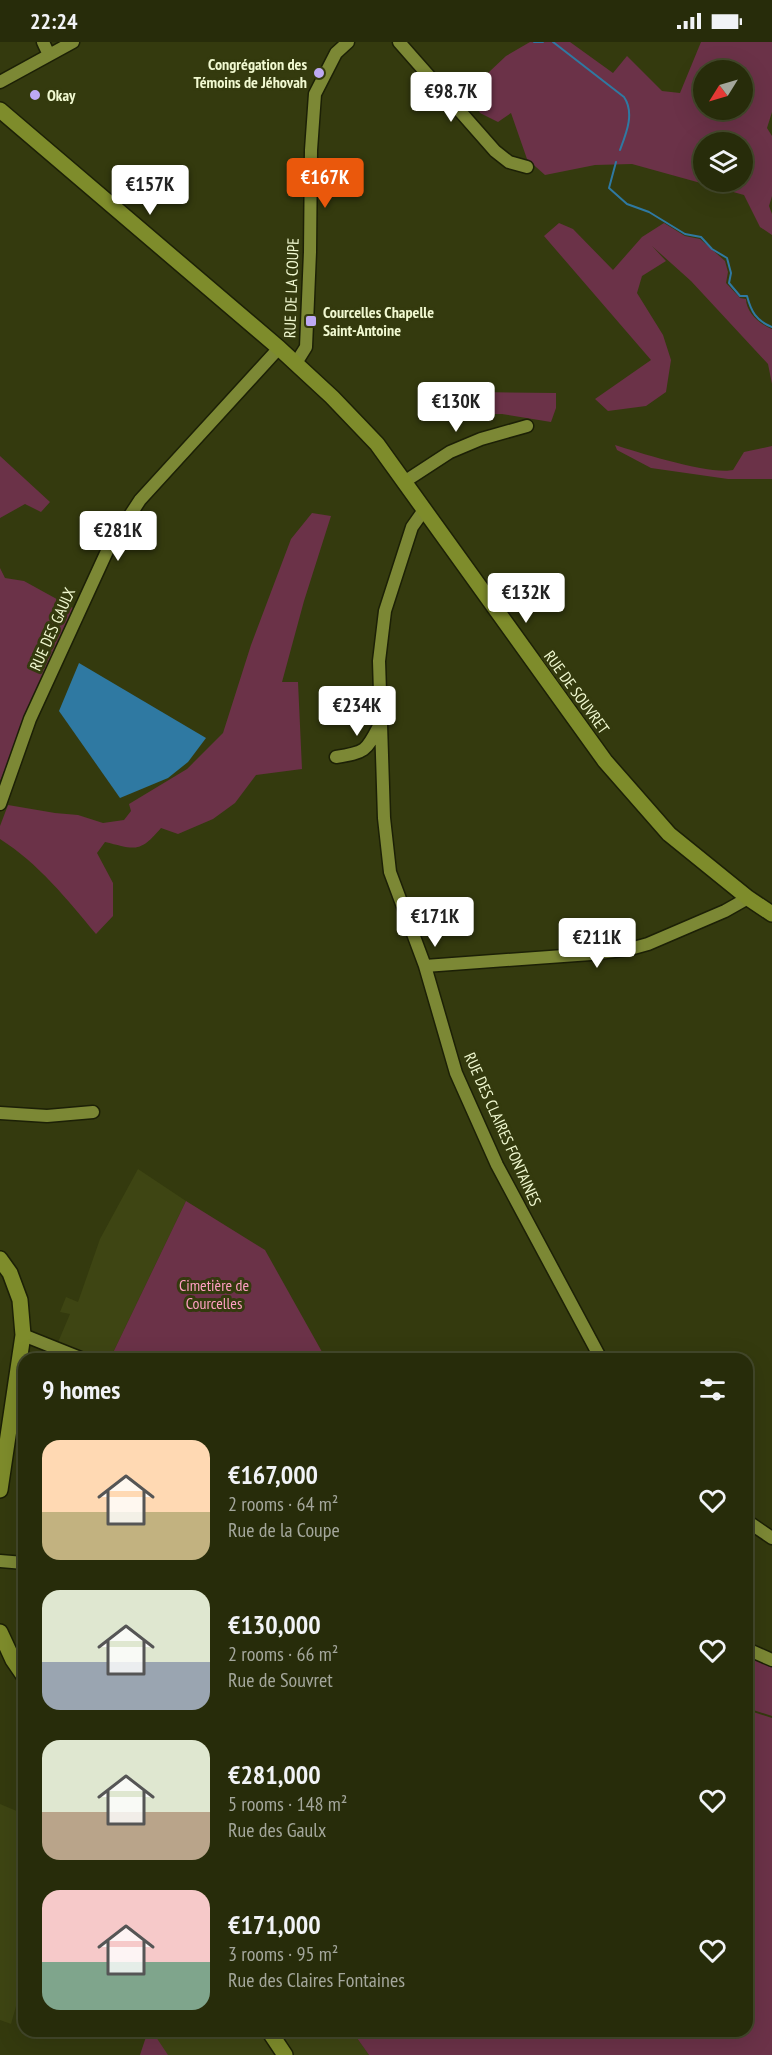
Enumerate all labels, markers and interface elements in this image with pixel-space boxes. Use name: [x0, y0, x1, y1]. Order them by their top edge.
text: 22:24: [30, 7, 78, 35]
place label: Congrégation des Témoins de Jéhovah: [194, 54, 307, 92]
north arrow: [693, 60, 753, 120]
map controls: [693, 60, 753, 192]
marker: Congrégation des Témoins de Jéhovah: [312, 66, 326, 80]
pin: €98.7K: [402, 72, 500, 123]
text: €98.7K: [425, 78, 477, 104]
place label: Okay: [47, 85, 76, 105]
marker: Okay: [28, 88, 42, 102]
button: layers: [693, 132, 753, 192]
pin: €167K: [283, 158, 367, 209]
text: €167K: [301, 164, 349, 190]
pin: €157K: [108, 165, 192, 216]
text: €157K: [126, 171, 174, 197]
street label: RUE DE LA COUPE: [279, 237, 303, 338]
place label: Courcelles Chapelle Saint-Antoine: [323, 302, 434, 340]
marker: Courcelles Chapelle Saint-Antoine: [304, 314, 318, 328]
pin: €130K: [414, 382, 498, 433]
text: €130K: [432, 388, 480, 414]
pin: €281K: [76, 511, 160, 562]
text: €281K: [94, 517, 142, 543]
pin: €132K: [484, 573, 568, 624]
text: €132K: [502, 579, 550, 605]
street label: RUE DES GAULX: [25, 584, 79, 674]
street label: RUE DE SOUVRET: [540, 646, 614, 738]
pin: €234K: [315, 686, 399, 737]
text: €234K: [333, 692, 381, 718]
pin: €171K: [393, 897, 477, 948]
text: €171K: [411, 903, 459, 929]
pin: €211K: [555, 918, 639, 969]
text: €211K: [573, 924, 621, 950]
street label: RUE DES CLAIRES FONTAINES: [460, 1049, 546, 1209]
park label: Cimetière de Courcelles: [179, 1275, 249, 1313]
text: 9 homes: [42, 1373, 120, 1406]
icon: filters: [696, 1373, 729, 1406]
text: €167,000: [228, 1458, 318, 1491]
icon: home: [90, 1464, 162, 1536]
icon: heart: [696, 1484, 729, 1517]
text: 2 rooms · 64 m²: [228, 1491, 338, 1517]
text: Rue de la Coupe: [228, 1517, 340, 1543]
text: €130,000: [228, 1608, 321, 1641]
icon: home: [90, 1614, 162, 1686]
icon: heart: [696, 1634, 729, 1667]
text: 2 rooms · 66 m²: [228, 1641, 338, 1667]
text: Rue de Souvret: [228, 1667, 333, 1693]
text: €281,000: [228, 1758, 321, 1791]
icon: home: [90, 1764, 162, 1836]
icon: heart: [696, 1784, 729, 1817]
text: 5 rooms · 148 m²: [228, 1791, 347, 1817]
text: Rue des Gaulx: [228, 1817, 326, 1843]
text: €171,000: [228, 1908, 321, 1941]
icon: home: [90, 1914, 162, 1986]
icon: heart: [696, 1934, 729, 1967]
text: 3 rooms · 95 m²: [228, 1941, 338, 1967]
text: Rue des Claires Fontaines: [228, 1967, 405, 1993]

